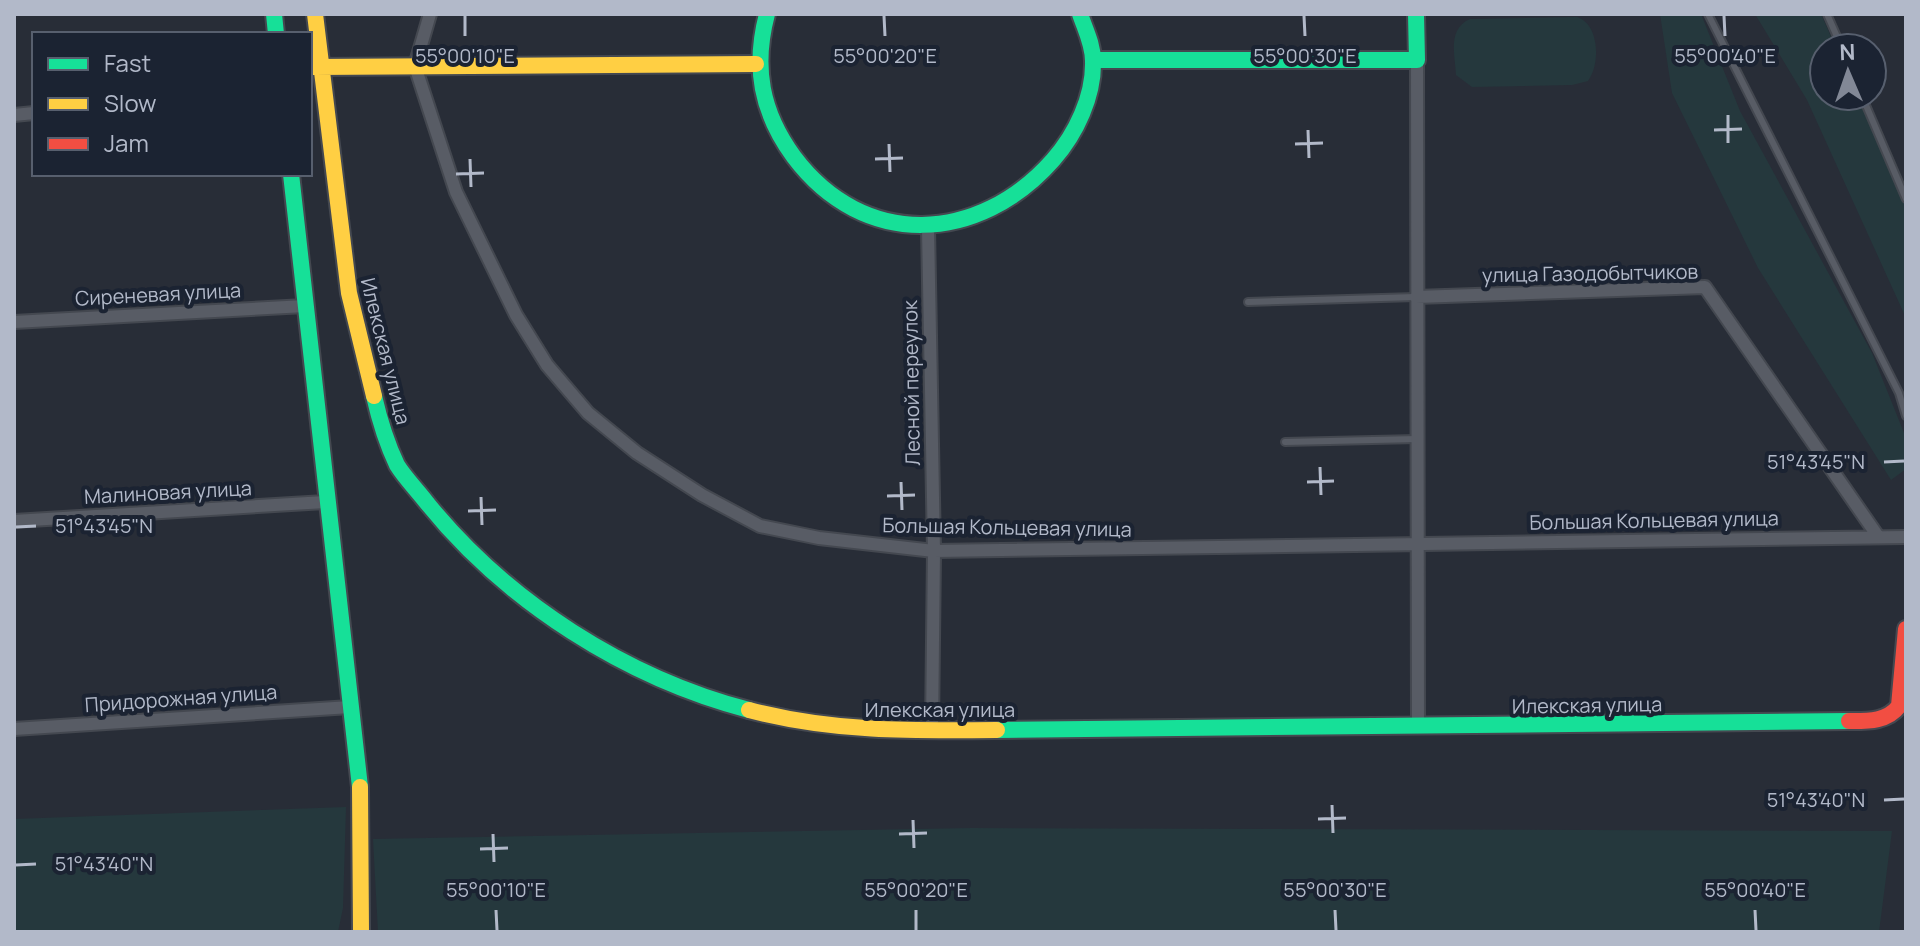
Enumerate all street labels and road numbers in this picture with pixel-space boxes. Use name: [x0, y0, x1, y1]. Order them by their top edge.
street label: улица Газодобытчиков: [1482, 258, 1699, 288]
street label: Илекская улица: [355, 275, 417, 427]
street label: Сиреневая улица: [74, 276, 242, 312]
street label: Лесной переулок: [896, 299, 926, 466]
street label: Малиновая улица: [83, 474, 253, 510]
street label: Большая Кольцевая улица: [1529, 504, 1779, 536]
street label: Большая Кольцевая улица: [882, 511, 1132, 543]
street label: Придорожная улица: [84, 678, 278, 718]
street label: Илекская улица: [1512, 690, 1662, 720]
street label: Илекская улица: [865, 696, 1015, 723]

